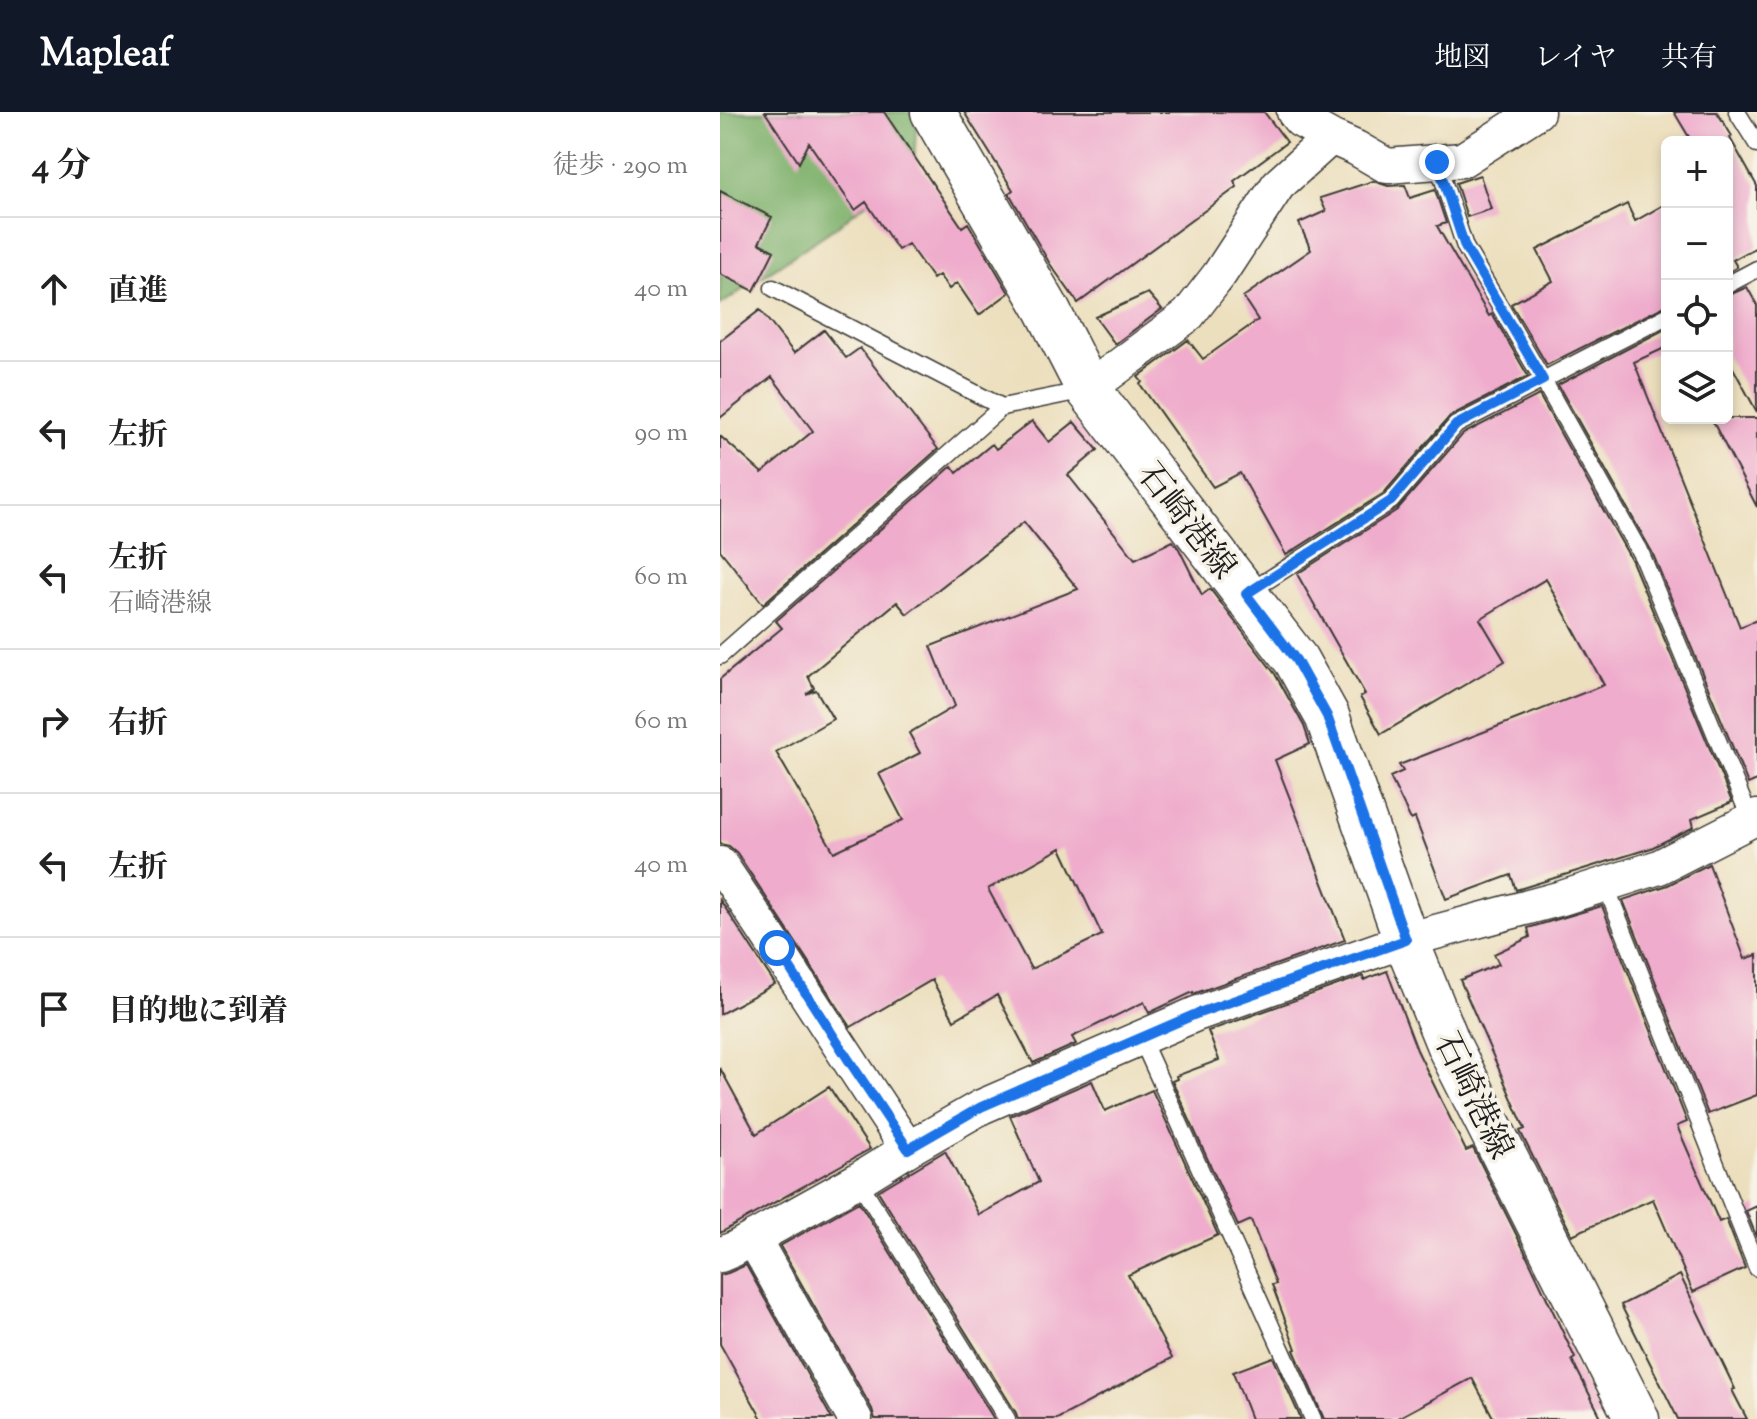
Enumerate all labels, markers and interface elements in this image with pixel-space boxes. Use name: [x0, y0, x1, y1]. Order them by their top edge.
text: Mapleaf: [40, 29, 172, 83]
text: 地図: [1434, 39, 1490, 79]
text: レイヤ: [1534, 39, 1617, 79]
text: 共有: [1661, 39, 1717, 79]
map controls: [1661, 136, 1733, 424]
button: +: [1661, 136, 1733, 208]
text: 4 分: [32, 143, 90, 192]
route end: [1419, 144, 1455, 180]
text: 徒歩 · 290 m: [553, 148, 688, 185]
button: −: [1661, 208, 1733, 280]
icon: ahead: [32, 267, 76, 311]
text: 直進: [108, 271, 168, 314]
text: 40 m: [634, 271, 688, 308]
button: locate: [1661, 280, 1733, 352]
button: layers: [1661, 352, 1733, 424]
icon: left: [32, 411, 76, 455]
text: 左折: [108, 415, 168, 458]
text: 90 m: [635, 415, 688, 452]
street label: 石崎港線: [1124, 453, 1246, 591]
text: 左折: [108, 538, 168, 581]
icon: left: [32, 555, 76, 599]
text: 60 m: [634, 559, 688, 596]
text: 石崎港線: [108, 586, 212, 623]
icon: right: [32, 699, 76, 743]
text: 右折: [108, 703, 168, 746]
text: 60 m: [634, 703, 688, 740]
icon: left: [32, 843, 76, 887]
text: 左折: [108, 847, 168, 890]
text: 40 m: [634, 847, 688, 884]
route start: [759, 930, 795, 966]
icon: arrive: [32, 987, 76, 1031]
text: 目的地に到着: [108, 991, 288, 1034]
street label: 石崎港線: [1420, 1025, 1524, 1168]

